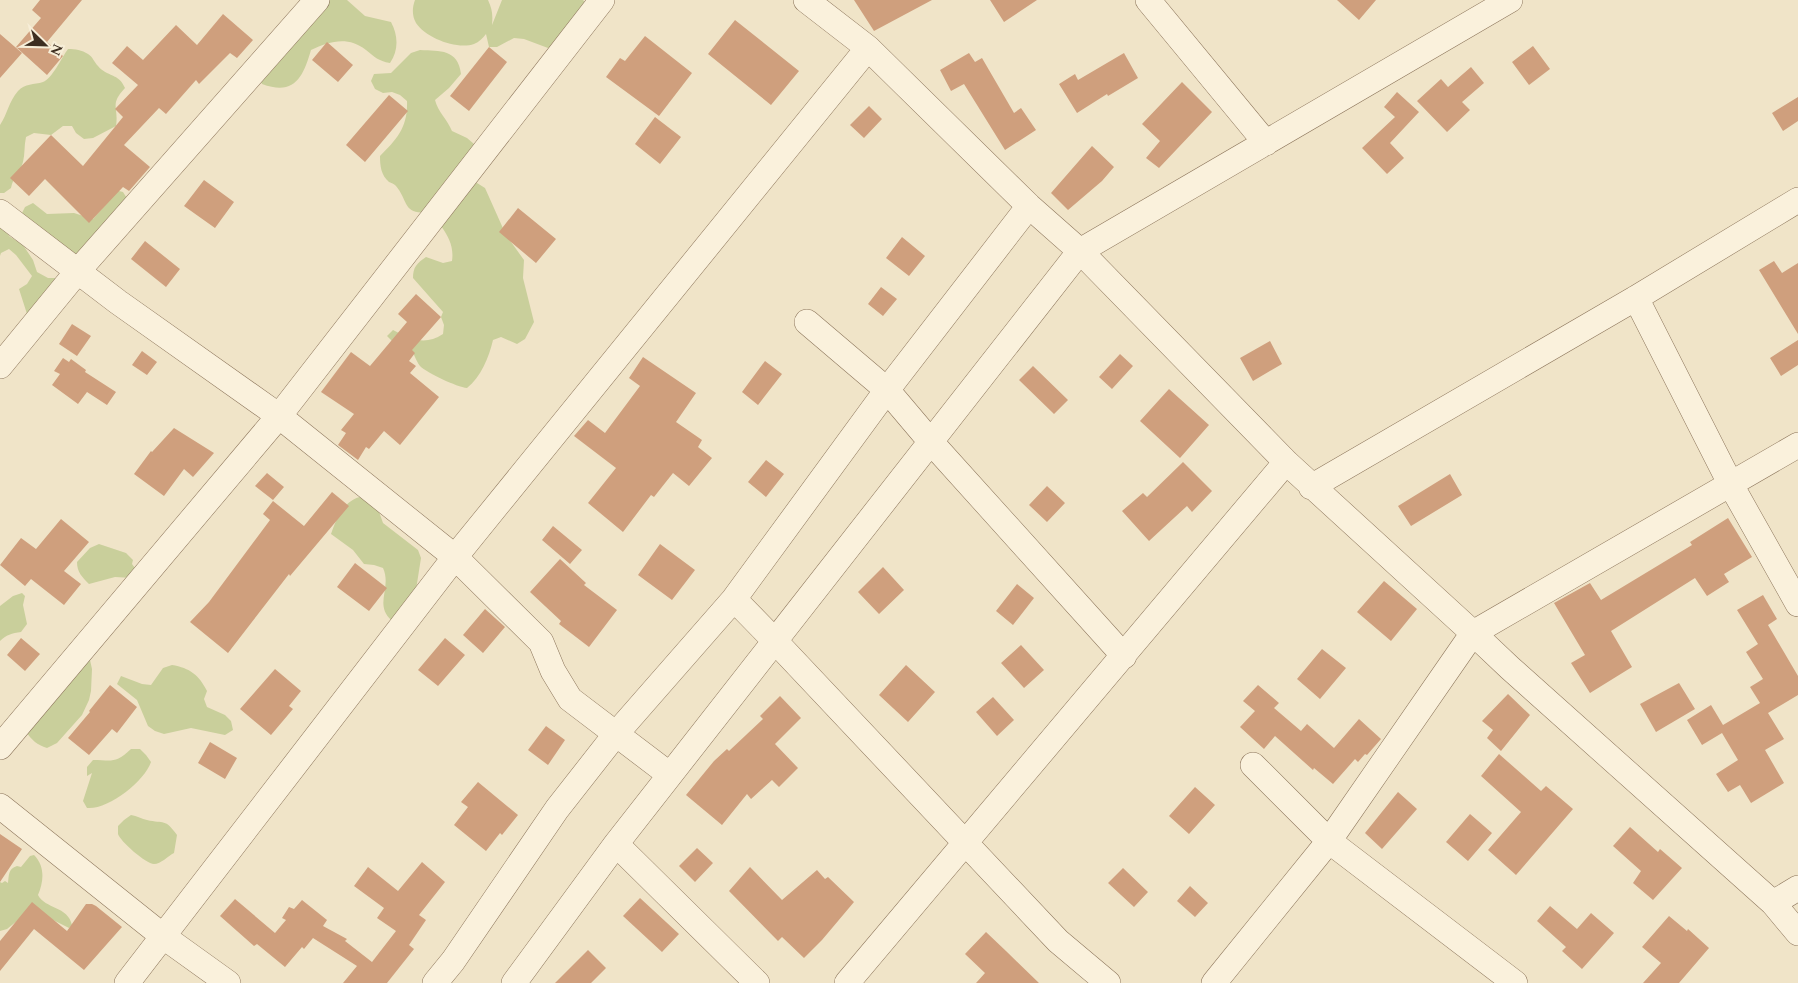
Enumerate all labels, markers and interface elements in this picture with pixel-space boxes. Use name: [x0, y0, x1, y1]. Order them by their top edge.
north arrow: [20, 20, 70, 70]
text: N: [45, 41, 68, 59]

